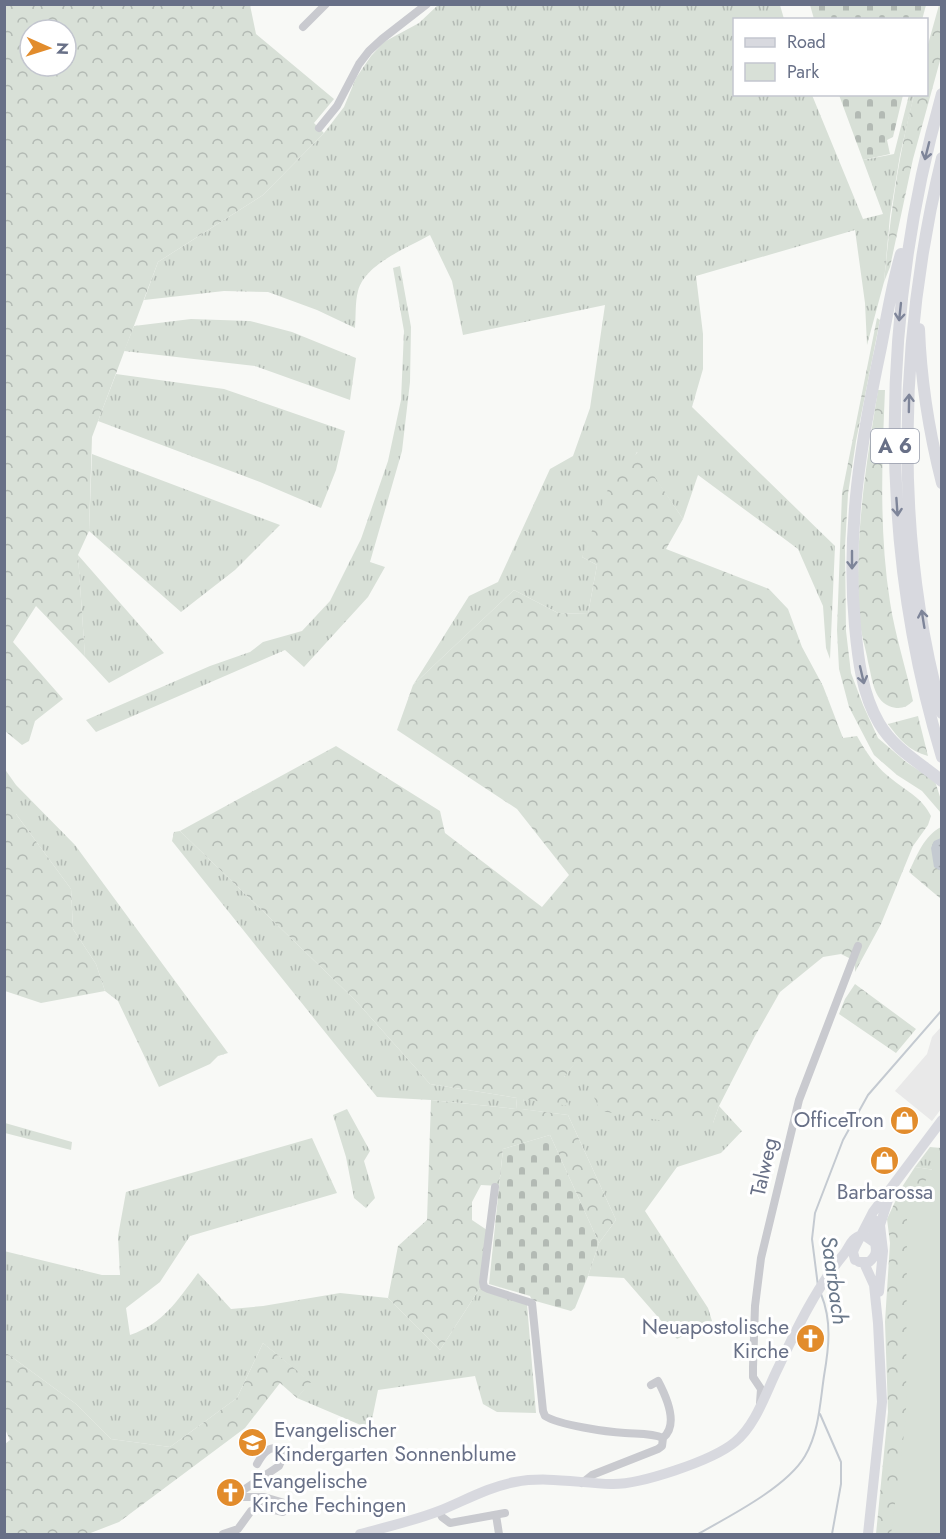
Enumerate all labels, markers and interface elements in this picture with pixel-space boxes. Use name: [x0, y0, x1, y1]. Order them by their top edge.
north arrow: [18, 18, 78, 78]
legend: [733, 18, 928, 96]
text: Road: [787, 29, 826, 55]
text: N: [51, 42, 74, 56]
text: Park: [787, 59, 819, 85]
one-way arrow: [921, 141, 933, 160]
one-way arrow: [894, 302, 905, 321]
one-way arrow: [903, 394, 914, 414]
road number: A 6: [871, 429, 919, 463]
one-way arrow: [892, 496, 903, 516]
one-way arrow: [846, 550, 858, 570]
one-way arrow: [917, 609, 928, 629]
one-way arrow: [857, 665, 869, 684]
shop icon: OfficeTron: [889, 1104, 921, 1136]
place label: OfficeTron: [794, 1105, 884, 1135]
street label: Talweg: [743, 1135, 785, 1199]
shop icon: Barbarossa: [869, 1145, 901, 1177]
place label: Barbarossa: [837, 1177, 933, 1207]
water label: Saarbach: [813, 1234, 857, 1326]
place label: Neuapostolische Kirche: [642, 1312, 789, 1366]
church icon: Neuapostolische Kirche: [794, 1323, 826, 1355]
place label: Evangelischer Kindergarten Sonnenblume: [274, 1415, 517, 1469]
school or university icon: Evangelischer Kindergarten Sonnenblume: [237, 1426, 269, 1458]
place label: Evangelische Kirche Fechingen: [252, 1466, 406, 1520]
church icon: Evangelische Kirche Fechingen: [215, 1477, 247, 1509]

